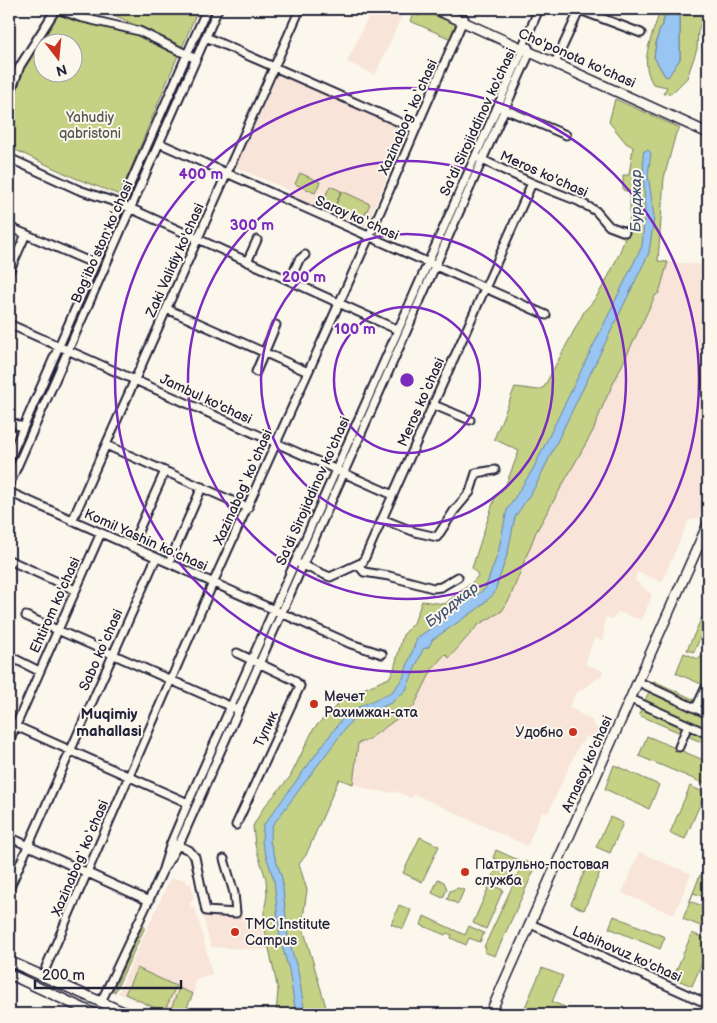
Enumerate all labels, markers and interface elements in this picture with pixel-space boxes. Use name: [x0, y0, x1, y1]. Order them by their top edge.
street label: Cho'ponota ko'chasi: [516, 25, 638, 91]
north arrow: [32, 32, 82, 82]
street label: Sa'di Sirojiddinov ko'chasi: [436, 45, 520, 199]
street label: Xazinabog‘ ko‘chasi: [374, 57, 441, 178]
text: N: [54, 60, 69, 80]
park label: Yahudiy qabristoni: [59, 109, 121, 142]
street label: Meros ko'chasi: [497, 147, 591, 201]
text: 400 m: [179, 165, 223, 184]
water label: Бурджар: [627, 169, 646, 232]
street label: Bogʻiboʻston koʻchasi: [67, 178, 137, 306]
street label: Saroy ko‘chasi: [313, 192, 401, 244]
street label: Zaki Validiy ko'chasi: [142, 200, 208, 321]
text: 300 m: [230, 216, 274, 235]
text: 200 m: [282, 268, 326, 287]
text: 100 m: [334, 320, 376, 339]
street label: Meros ko‘chasi: [394, 355, 448, 449]
street label: Jambul ko'chasi: [157, 370, 255, 428]
centre of rings: [398, 371, 416, 389]
street label: Sa'di Sirojiddinov ko'chasi: [272, 414, 354, 568]
street label: Xazinabog‘ ko‘chasi: [209, 427, 276, 548]
street label: Komil Yashin koʻchasi: [82, 505, 210, 575]
street label: Ehtirom ko'chasi: [26, 554, 84, 656]
water label: Бурджар: [421, 578, 483, 632]
street label: Sabo ko‘chasi: [75, 607, 127, 693]
place label: Мечет Рахимжан-ата: [324, 688, 419, 721]
marker: Мечет Рахимжан-ата: [308, 698, 320, 710]
district label: Muqimiy mahallasi: [76, 705, 142, 741]
street label: Тупик: [250, 708, 282, 750]
street label: Arnasoy ko'chasi: [558, 713, 616, 815]
place label: Удобно: [515, 724, 563, 741]
marker: Удобно: [567, 726, 579, 738]
street label: Xazinabog‘ ko‘chasi: [47, 797, 112, 920]
place label: Патрульно-постовая служба: [475, 856, 609, 889]
marker: Патрульно-постовая служба: [459, 866, 471, 878]
place label: TMC Institute Campus: [245, 916, 330, 949]
street label: Labihovuz ko'chasi: [570, 922, 684, 986]
marker: TMC Institute Campus: [229, 926, 241, 938]
scale bar: [35, 958, 181, 990]
text: 200 m: [42, 966, 85, 985]

